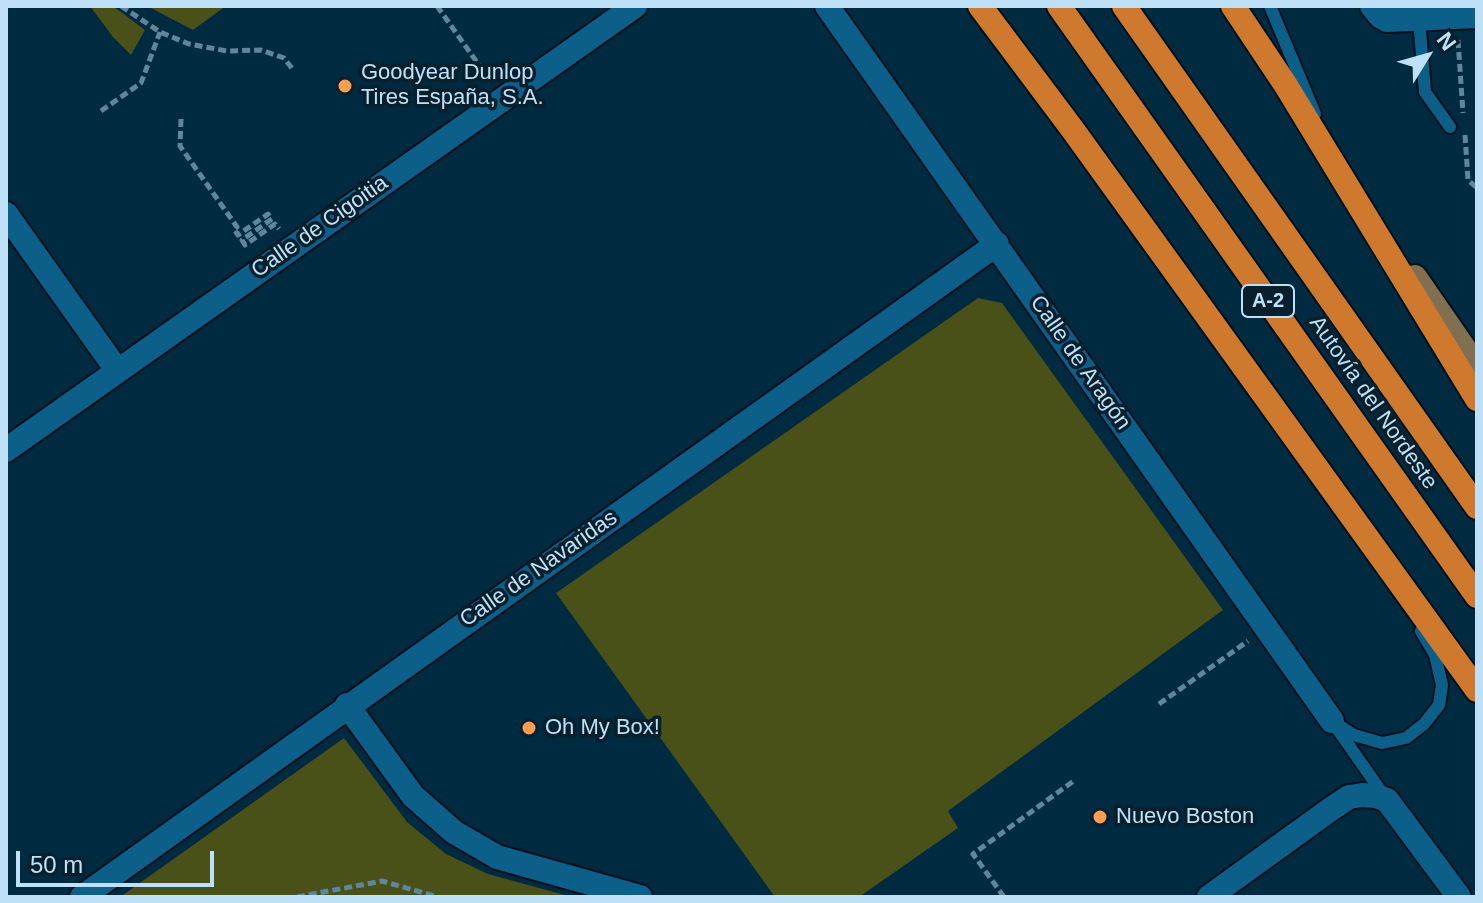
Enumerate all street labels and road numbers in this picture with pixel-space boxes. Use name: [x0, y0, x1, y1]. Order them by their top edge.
street label: Calle de Cigoitia: [247, 170, 393, 284]
road number: A-2: [1242, 285, 1294, 317]
street label: Calle de Aragón: [1024, 291, 1136, 435]
street label: Autovía del Nordeste: [1303, 311, 1443, 495]
street label: Calle de Navaridas: [455, 505, 623, 633]

